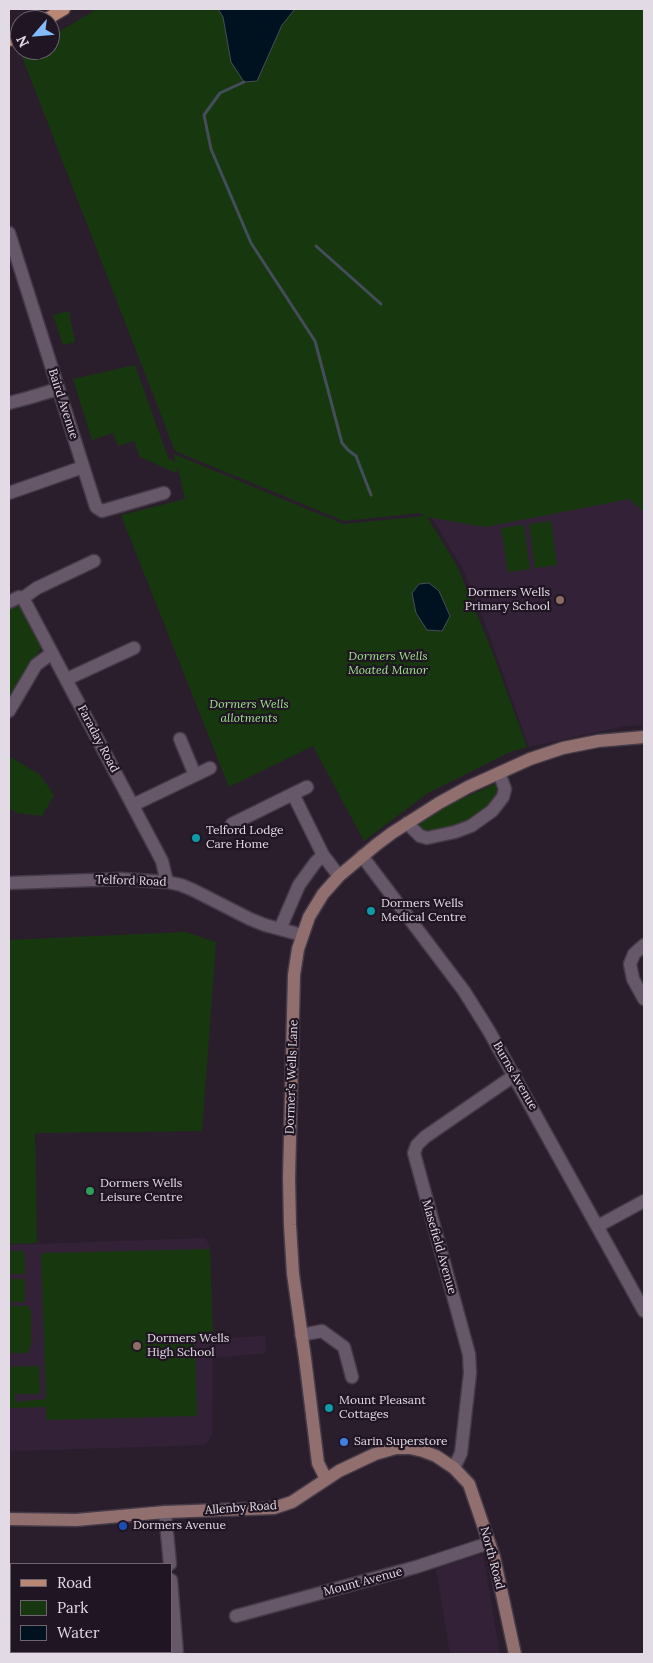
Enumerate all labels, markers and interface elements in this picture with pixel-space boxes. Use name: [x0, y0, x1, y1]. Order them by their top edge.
north arrow: [10, 10, 60, 60]
text: N: [12, 32, 33, 50]
street label: Baird Avenue: [45, 367, 81, 441]
place label: Dormers Wells Primary School: [465, 586, 550, 614]
marker: Dormers Wells Primary School: [554, 594, 566, 606]
park label: Dormers Wells Moated Manor: [348, 650, 428, 678]
park label: Dormers Wells allotments: [209, 698, 289, 726]
street label: Faraday Road: [74, 703, 122, 775]
place label: Telford Lodge Care Home: [206, 824, 284, 852]
marker: Telford Lodge Care Home: [190, 832, 202, 844]
street label: Telford Road: [95, 873, 167, 889]
place label: Dormers Wells Medical Centre: [381, 897, 466, 925]
marker: Dormers Wells Medical Centre: [365, 905, 377, 917]
street label: Dormer’s Wells Lane: [283, 1020, 301, 1134]
street label: Burns Avenue: [490, 1039, 540, 1113]
place label: Dormers Wells Leisure Centre: [100, 1177, 183, 1205]
marker: Dormers Wells Leisure Centre: [84, 1185, 96, 1197]
street label: Masefield Avenue: [419, 1198, 459, 1296]
place label: Dormers Wells High School: [147, 1332, 229, 1360]
marker: Dormers Wells High School: [131, 1340, 143, 1352]
place label: Mount Pleasant Cottages: [339, 1394, 426, 1422]
marker: Mount Pleasant Cottages: [323, 1402, 335, 1414]
place label: Sarin Superstore: [354, 1435, 448, 1449]
marker: Sarin Superstore: [338, 1436, 350, 1448]
street label: Allenby Road: [205, 1498, 277, 1518]
place label: Dormers Avenue: [133, 1519, 226, 1533]
marker: Dormers Avenue: [117, 1520, 129, 1532]
street label: North Road: [477, 1525, 507, 1591]
legend: [10, 1563, 172, 1653]
street label: Mount Avenue: [322, 1565, 404, 1599]
text: Road: [57, 1573, 92, 1592]
text: Park: [57, 1598, 88, 1617]
text: Water: [57, 1623, 99, 1642]

